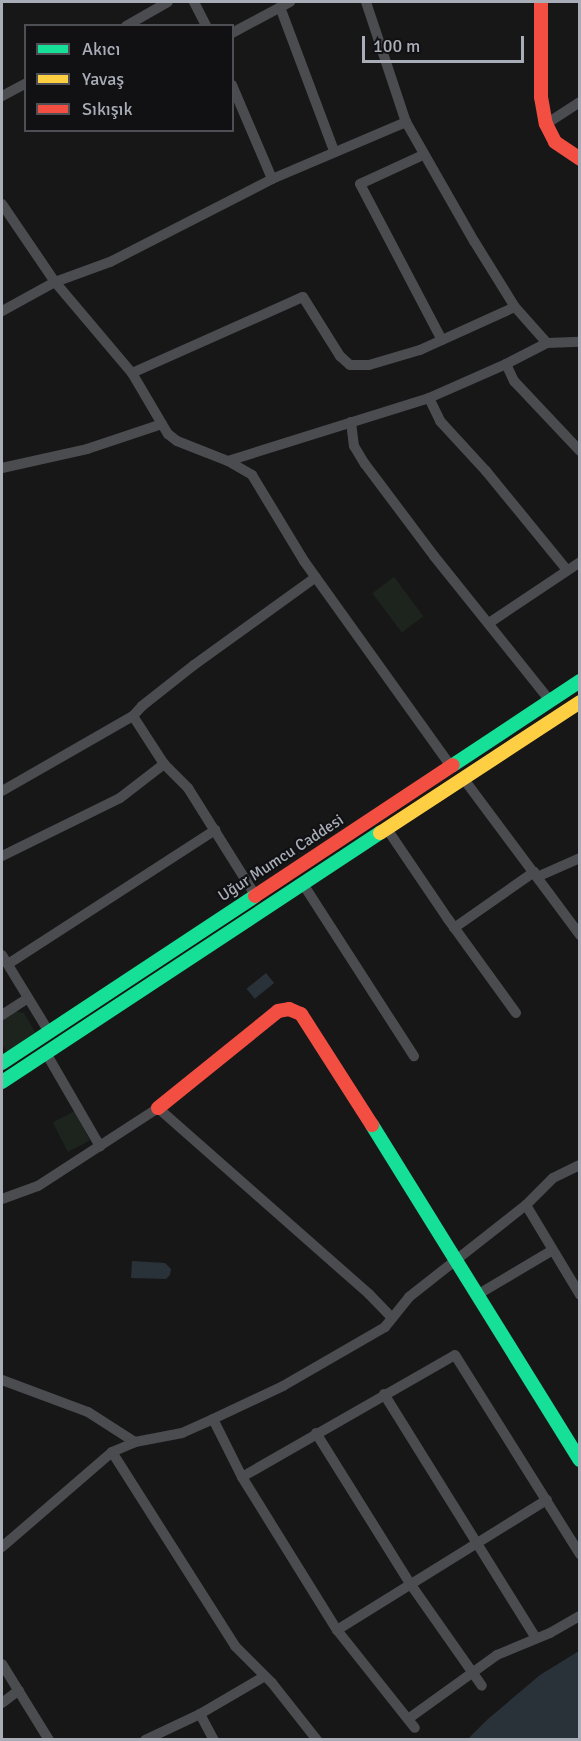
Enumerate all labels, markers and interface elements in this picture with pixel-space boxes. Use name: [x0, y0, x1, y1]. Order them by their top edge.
legend: [24, 24, 234, 132]
scale bar: [365, 24, 527, 62]
text: 100 m: [373, 35, 420, 57]
text: Akıcı: [82, 38, 120, 60]
text: Yavaş: [82, 68, 124, 90]
text: Sıkışık: [82, 98, 132, 120]
street label: Uğur Mumcu Caddesi: [215, 810, 347, 906]

